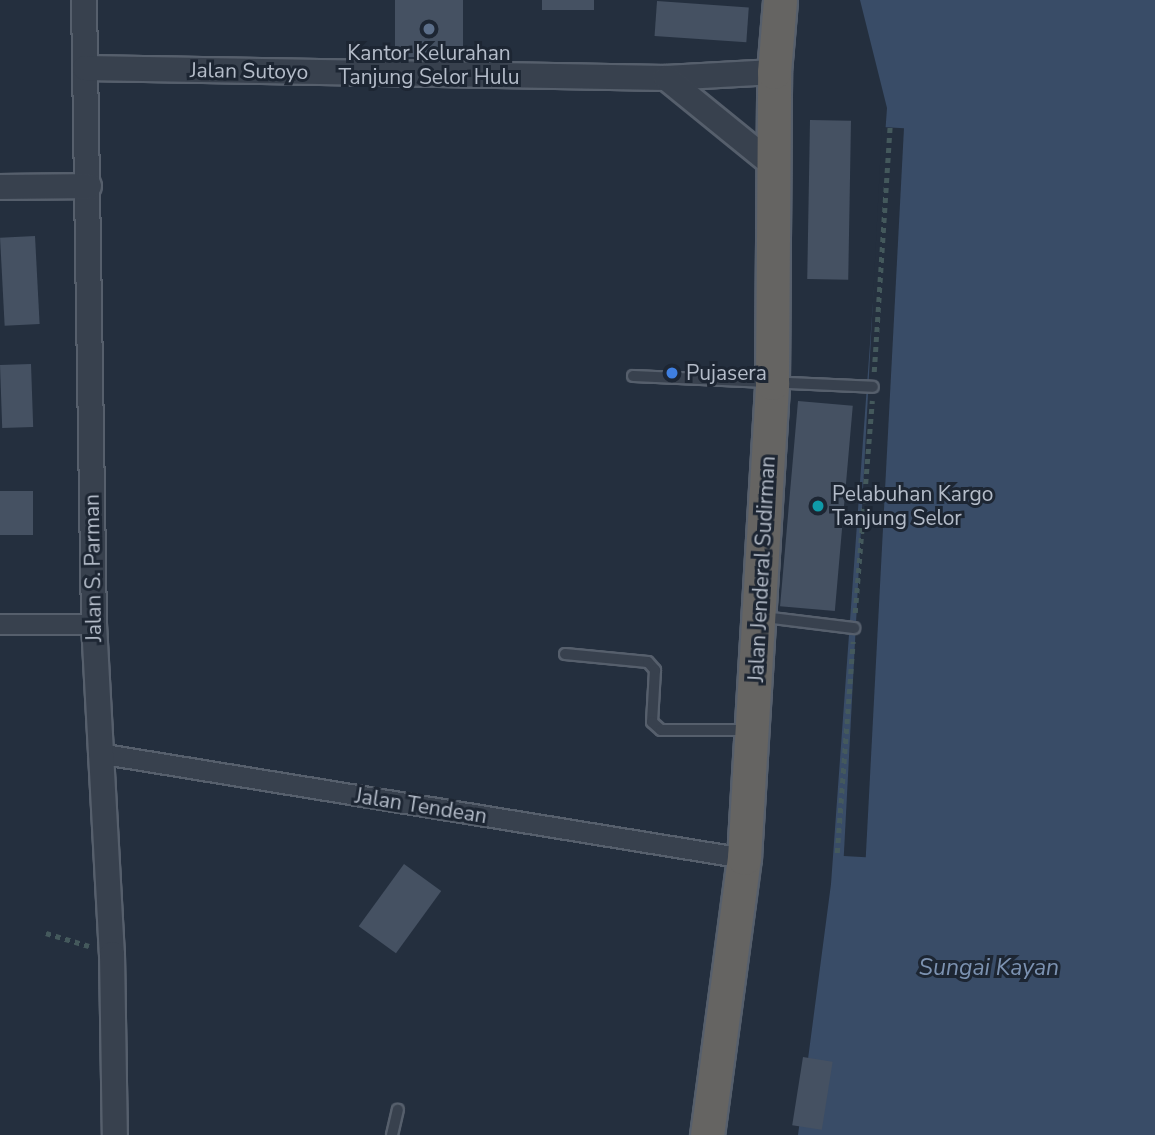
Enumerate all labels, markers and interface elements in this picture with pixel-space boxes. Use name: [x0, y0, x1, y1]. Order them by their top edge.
marker: Kantor Kelurahan Tanjung Selor Hulu: [421, 21, 437, 37]
place label: Kantor Kelurahan Tanjung Selor Hulu: [338, 40, 520, 90]
street label: Jalan Sutoyo: [190, 57, 308, 85]
place label: Pujasera: [686, 360, 767, 386]
marker: Pujasera: [664, 365, 680, 381]
street label: Jalan Jenderal Sudirman: [743, 455, 781, 683]
place label: Pelabuhan Kargo Tanjung Selor: [832, 481, 993, 531]
street label: Jalan S. Parman: [79, 494, 107, 642]
marker: Pelabuhan Kargo Tanjung Selor: [810, 498, 826, 514]
street label: Jalan Tendean: [353, 783, 489, 829]
water label: Sungai Kayan: [919, 954, 1059, 982]

